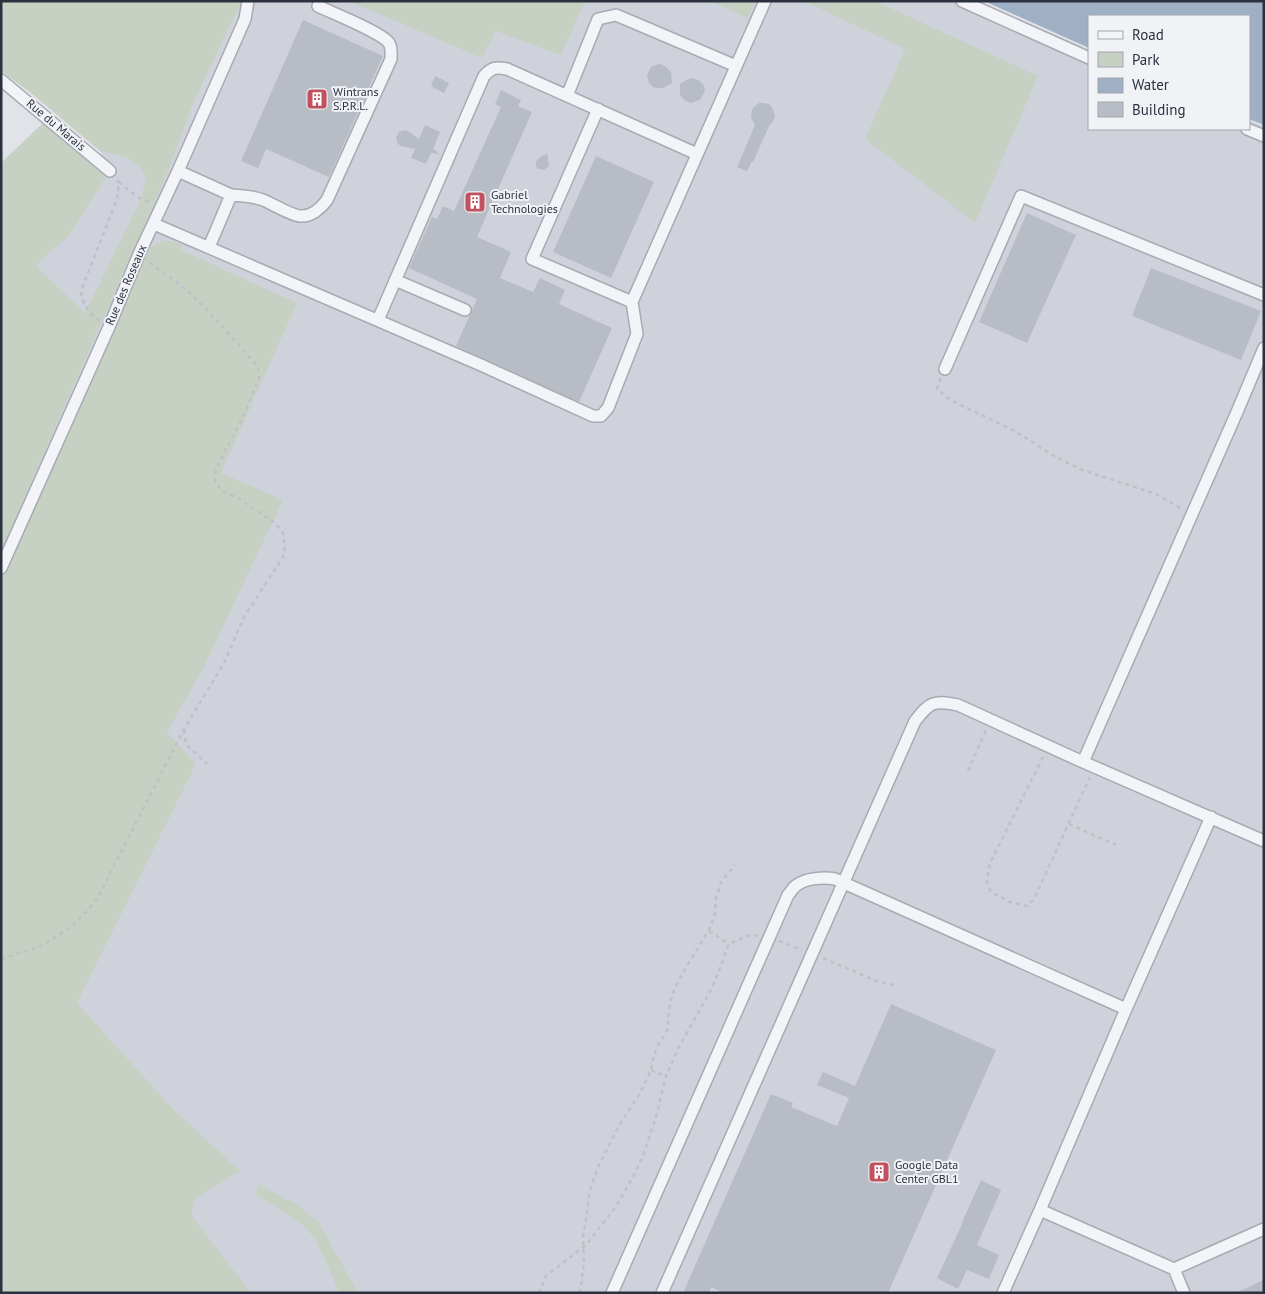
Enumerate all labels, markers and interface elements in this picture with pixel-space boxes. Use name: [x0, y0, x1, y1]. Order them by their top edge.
legend: [1088, 15, 1250, 130]
text: Road: [1132, 25, 1164, 44]
text: Park: [1132, 50, 1160, 69]
text: Water: [1132, 75, 1169, 94]
place label: Wintrans S.P.R.L.: [333, 84, 378, 113]
building icon: Wintrans S.P.R.L.: [305, 87, 329, 111]
street label: Rue du Marais: [24, 96, 89, 154]
text: Building: [1132, 100, 1186, 119]
place label: Gabriel Technologies: [491, 187, 558, 216]
building icon: Gabriel Technologies: [463, 190, 487, 214]
street label: Rue des Roseaux: [102, 242, 149, 327]
place label: Google Data Center GBL1: [895, 1157, 959, 1186]
building icon: Google Data Center GBL1: [867, 1160, 891, 1184]

